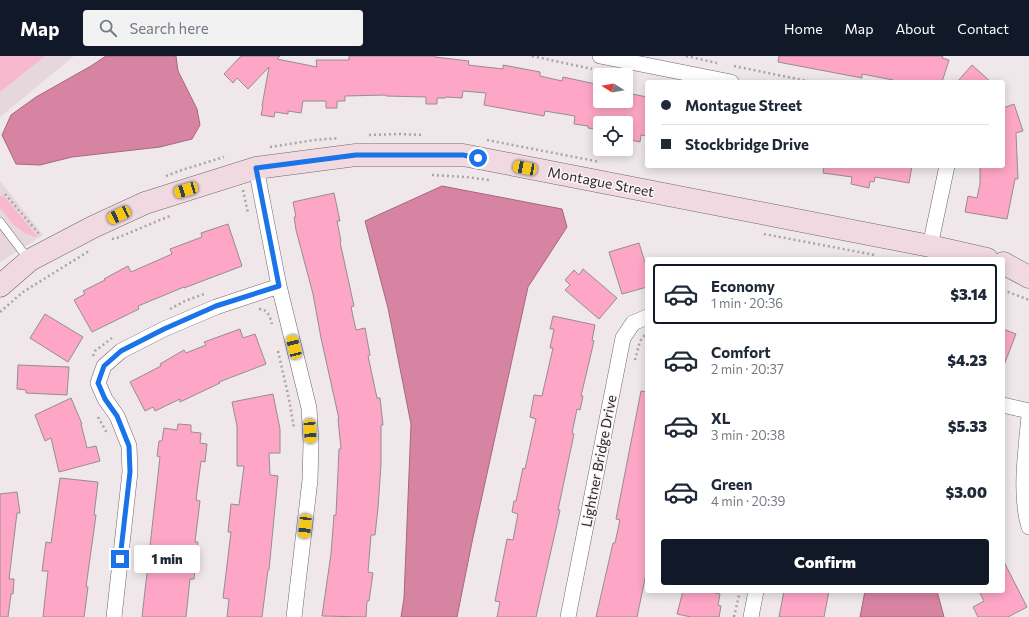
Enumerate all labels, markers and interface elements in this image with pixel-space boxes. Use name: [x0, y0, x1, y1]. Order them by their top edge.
search box: [83, 10, 363, 46]
text: Map: [20, 17, 59, 40]
icon: search: [97, 17, 119, 39]
text: Search here: [129, 19, 209, 37]
text: Home: [784, 20, 823, 37]
text: Map: [845, 20, 873, 37]
text: About: [895, 20, 935, 37]
text: Contact: [957, 20, 1009, 37]
north arrow: [593, 68, 633, 108]
map controls: [593, 68, 633, 156]
text: Montague Street: [685, 96, 802, 114]
button: locate: [593, 116, 633, 156]
text: Stockbridge Drive: [685, 135, 809, 153]
route start: [469, 149, 487, 167]
car: [512, 160, 538, 176]
street label: Montague Street: [547, 163, 656, 200]
car: [173, 181, 199, 199]
car: [106, 204, 132, 226]
icon: car: [663, 276, 699, 312]
text: Economy: [711, 277, 775, 295]
text: $3.14: [950, 285, 987, 303]
text: 1 min · 20:36: [711, 295, 783, 311]
car: [285, 334, 303, 360]
icon: car: [663, 342, 699, 378]
text: Comfort: [711, 343, 771, 361]
text: $4.23: [947, 351, 987, 369]
text: 2 min · 20:37: [711, 361, 784, 377]
street label: Lightner Bridge Drive: [577, 393, 620, 528]
icon: car: [663, 408, 699, 444]
text: XL: [711, 409, 730, 427]
text: $5.33: [948, 417, 987, 435]
car: [303, 419, 317, 443]
text: 3 min · 20:38: [711, 427, 785, 443]
icon: car: [663, 474, 699, 510]
text: Green: [711, 475, 752, 493]
text: $3.00: [945, 483, 987, 501]
text: 4 min · 20:39: [711, 493, 786, 509]
car: [298, 513, 312, 539]
button: Confirm: [661, 539, 989, 585]
callout: 1 min: [134, 545, 200, 573]
route end: [111, 550, 129, 568]
text: 1 min: [151, 551, 183, 567]

